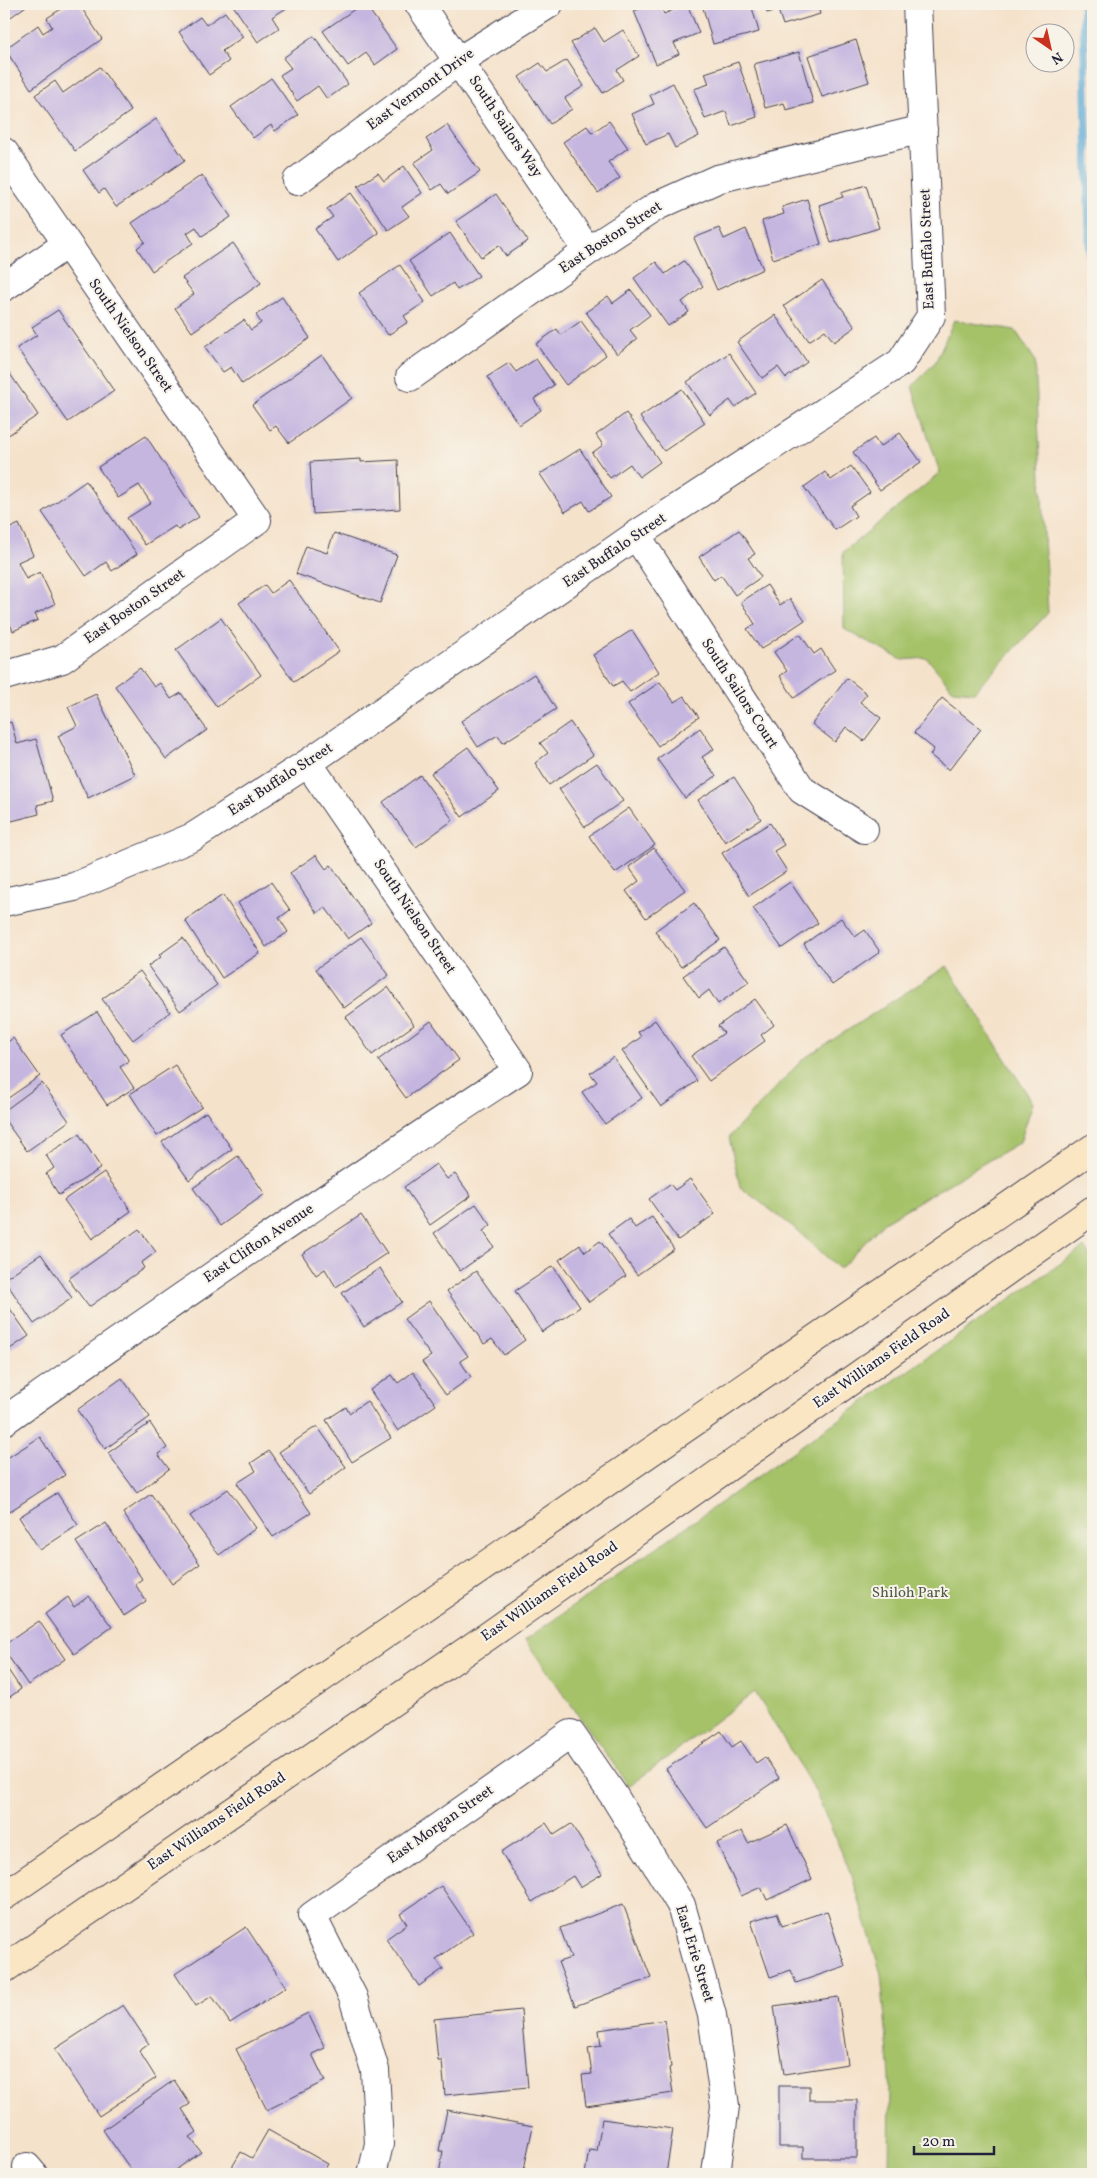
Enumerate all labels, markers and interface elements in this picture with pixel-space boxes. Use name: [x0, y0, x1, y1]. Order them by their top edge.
north arrow: [1024, 22, 1074, 72]
street label: East Vermont Drive: [363, 44, 479, 136]
text: N: [1047, 47, 1066, 68]
street label: South Sailors Way: [463, 72, 547, 182]
street label: East Buffalo Street: [915, 188, 941, 310]
street label: East Boston Street: [555, 197, 667, 279]
street label: South Nielson Street: [83, 275, 177, 397]
street label: East Buffalo Street: [559, 508, 671, 594]
street label: East Boston Street: [80, 564, 190, 650]
street label: South Sailors Court: [695, 635, 783, 753]
street label: East Buffalo Street: [224, 738, 338, 822]
street label: South Nielson Street: [368, 855, 460, 979]
street label: East Clifton Avenue: [200, 1199, 318, 1289]
street label: East Williams Field Road: [809, 1304, 955, 1414]
street label: East Williams Field Road: [477, 1537, 623, 1647]
park label: Shiloh Park: [872, 1583, 948, 1604]
street label: East Williams Field Road: [144, 1768, 290, 1876]
street label: East Morgan Street: [384, 1780, 498, 1870]
street label: East Erie Street: [669, 1903, 719, 2005]
scale bar: [914, 2123, 994, 2155]
text: 20 m: [922, 2132, 955, 2153]

